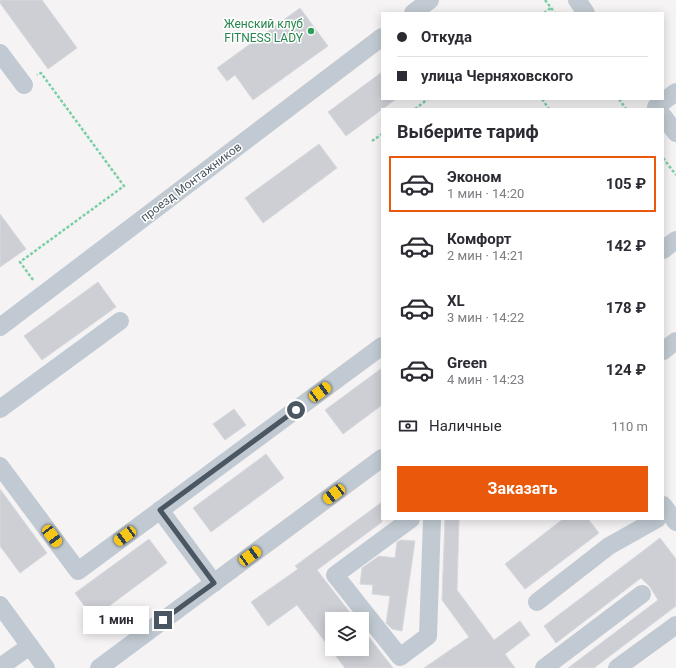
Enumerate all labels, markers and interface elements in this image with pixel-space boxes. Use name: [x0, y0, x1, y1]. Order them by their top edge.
place label: Женский клуб FITNESS LADY: [224, 17, 304, 45]
marker: Женский клуб FITNESS LADY: [306, 26, 316, 36]
text: Откуда: [421, 28, 472, 46]
text: улица Черняховского: [421, 67, 573, 85]
text: Выберите тариф: [397, 121, 539, 142]
street label: проезд Монтажников: [138, 139, 244, 225]
icon: car: [399, 166, 435, 202]
text: Эконом: [447, 168, 502, 186]
text: 105 ₽: [606, 175, 646, 193]
text: 1 мин · 14:20: [447, 186, 524, 201]
icon: car: [399, 228, 435, 264]
text: Комфорт: [447, 230, 511, 248]
text: 142 ₽: [606, 237, 646, 255]
text: 2 мин · 14:21: [447, 248, 524, 263]
icon: car: [399, 290, 435, 326]
text: XL: [447, 292, 465, 310]
text: 178 ₽: [606, 299, 646, 317]
text: 3 мин · 14:22: [447, 310, 524, 325]
icon: car: [399, 352, 435, 388]
text: Green: [447, 354, 487, 372]
text: 124 ₽: [606, 361, 646, 379]
text: 4 мин · 14:23: [447, 372, 524, 387]
car: [307, 380, 333, 404]
route start: [287, 401, 305, 419]
icon: cash: [397, 415, 419, 437]
text: Наличные: [429, 417, 502, 435]
text: 110 m: [611, 419, 648, 434]
button: Заказать: [397, 466, 648, 512]
car: [321, 482, 347, 506]
car: [40, 523, 64, 549]
car: [112, 524, 138, 548]
car: [237, 544, 263, 568]
callout: 1 мин: [83, 606, 149, 634]
route end: [154, 611, 172, 629]
text: 1 мин: [98, 612, 134, 627]
map controls: [325, 612, 369, 656]
button: layers: [325, 612, 369, 656]

